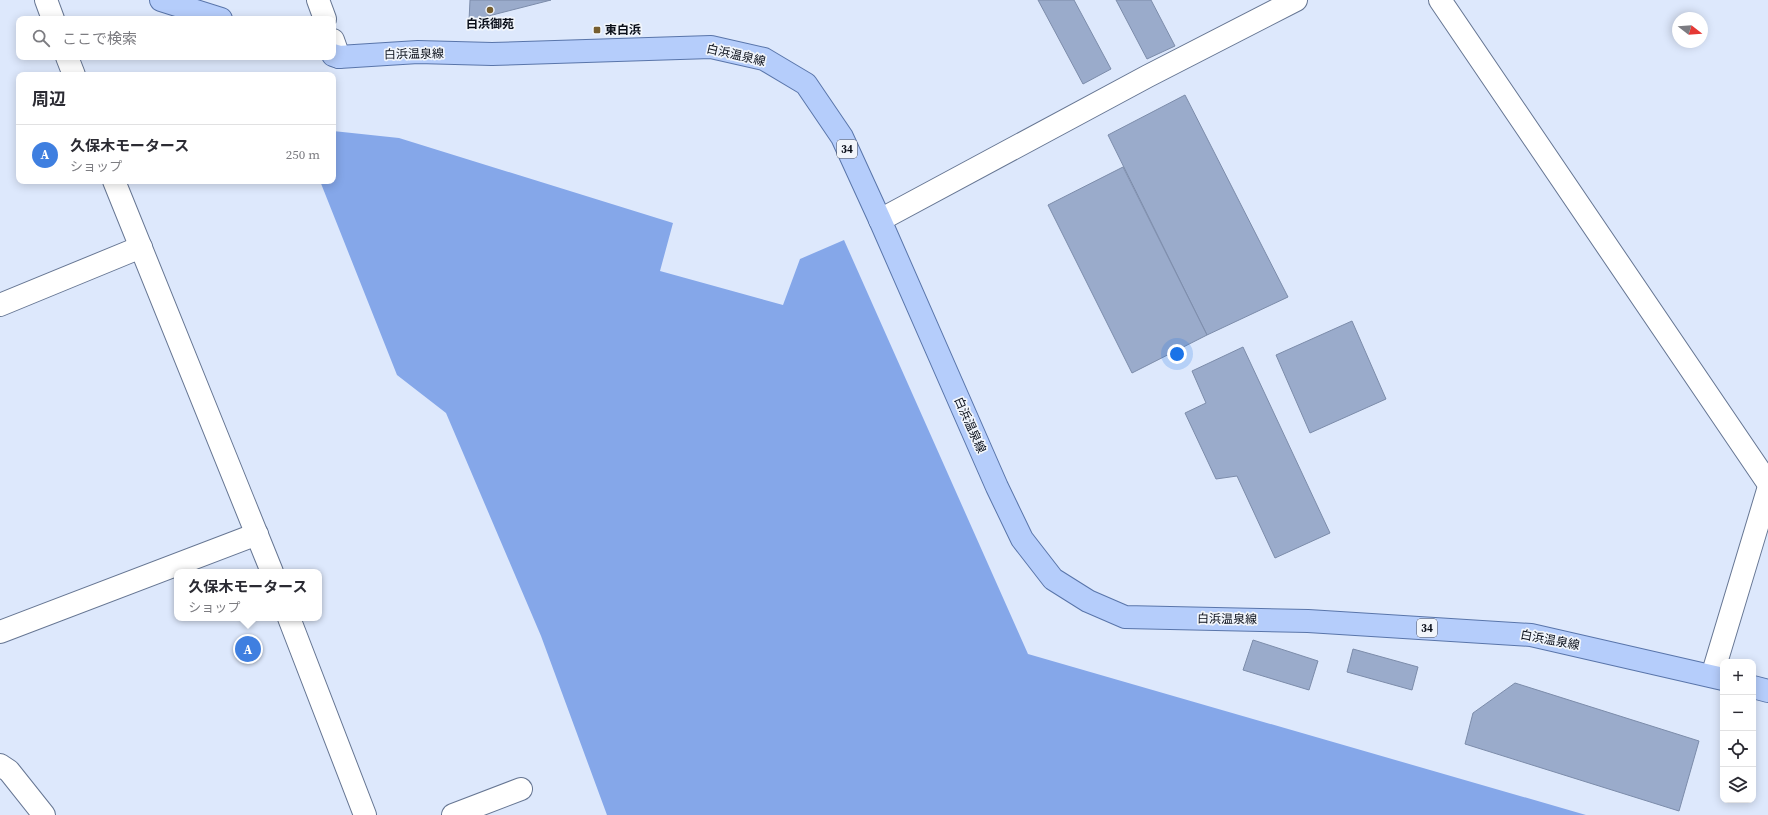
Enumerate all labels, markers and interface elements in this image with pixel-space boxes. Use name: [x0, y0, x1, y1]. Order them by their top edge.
marker: 白浜御苑: [485, 5, 495, 15]
north arrow: [1672, 12, 1708, 48]
search box: [16, 16, 336, 60]
place label: 白浜御苑: [466, 16, 514, 32]
place label: 東白浜: [605, 22, 641, 38]
marker: 東白浜: [592, 25, 602, 35]
icon: search: [30, 27, 52, 49]
text: ここで検索: [62, 28, 137, 49]
street label: 白浜温泉線: [705, 40, 767, 70]
street label: 白浜温泉線: [384, 45, 444, 63]
text: 周辺: [32, 87, 66, 111]
text: 久保木モータース: [70, 135, 189, 156]
road number: 34: [837, 140, 857, 158]
text: A: [41, 146, 49, 163]
text: 250 m: [286, 146, 320, 163]
text: ショップ: [70, 158, 122, 175]
your location: [1167, 344, 1187, 364]
street label: 白浜温泉線: [950, 394, 990, 456]
popup: [174, 569, 322, 621]
text: 久保木モータース: [188, 576, 308, 597]
text: ショップ: [188, 599, 240, 616]
street label: 白浜温泉線: [1197, 610, 1257, 628]
road number: 34: [1417, 619, 1437, 637]
street label: 白浜温泉線: [1519, 626, 1581, 654]
pin: A: [235, 634, 261, 664]
map controls: [1720, 659, 1756, 803]
button: +: [1720, 659, 1756, 695]
button: −: [1720, 695, 1756, 731]
button: locate: [1720, 731, 1756, 767]
button: layers: [1720, 767, 1756, 803]

